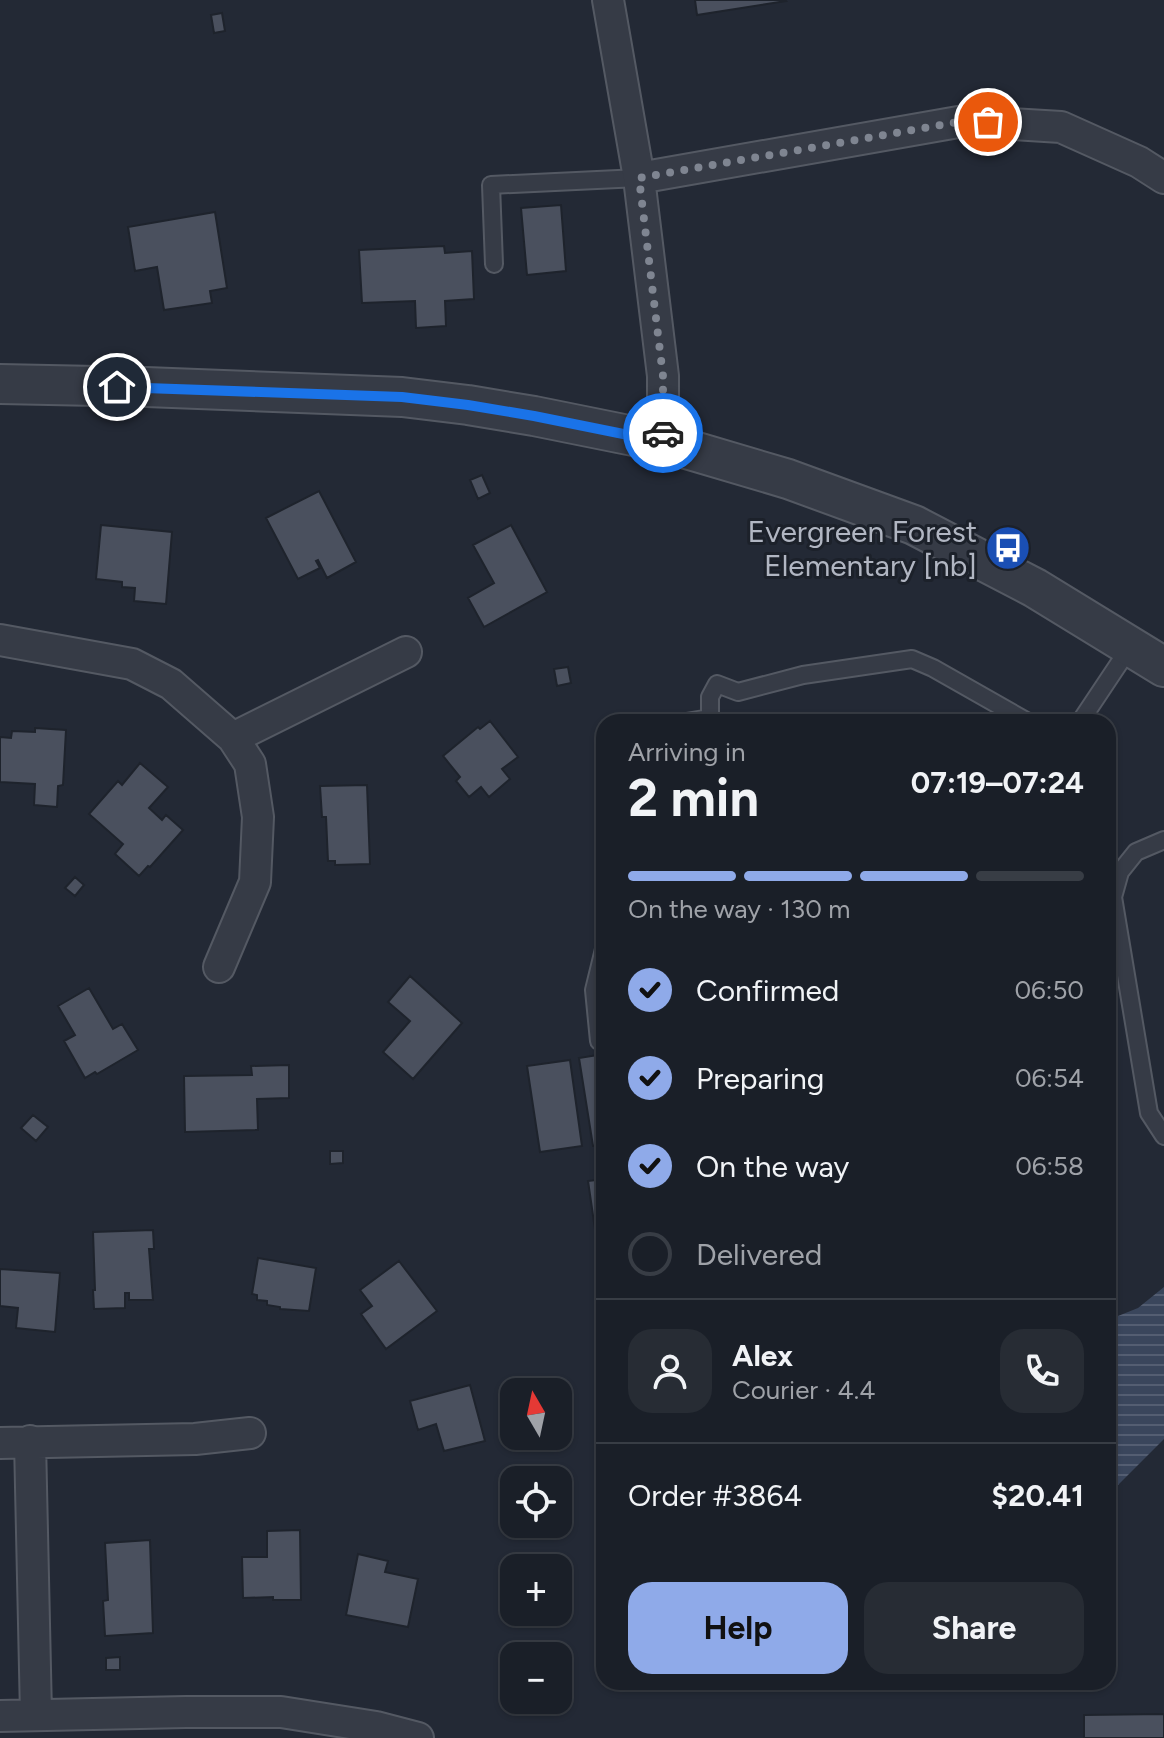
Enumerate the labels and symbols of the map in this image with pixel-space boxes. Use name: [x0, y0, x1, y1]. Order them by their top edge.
pin: [954, 88, 1022, 156]
pin: [83, 353, 151, 421]
courier: [623, 393, 703, 473]
place label: Evergreen Forest Elementary [nb]: [747, 513, 977, 584]
bus stop icon: Evergreen Forest Elementary [nb]: [984, 524, 1032, 572]
north arrow: [500, 1378, 572, 1450]

